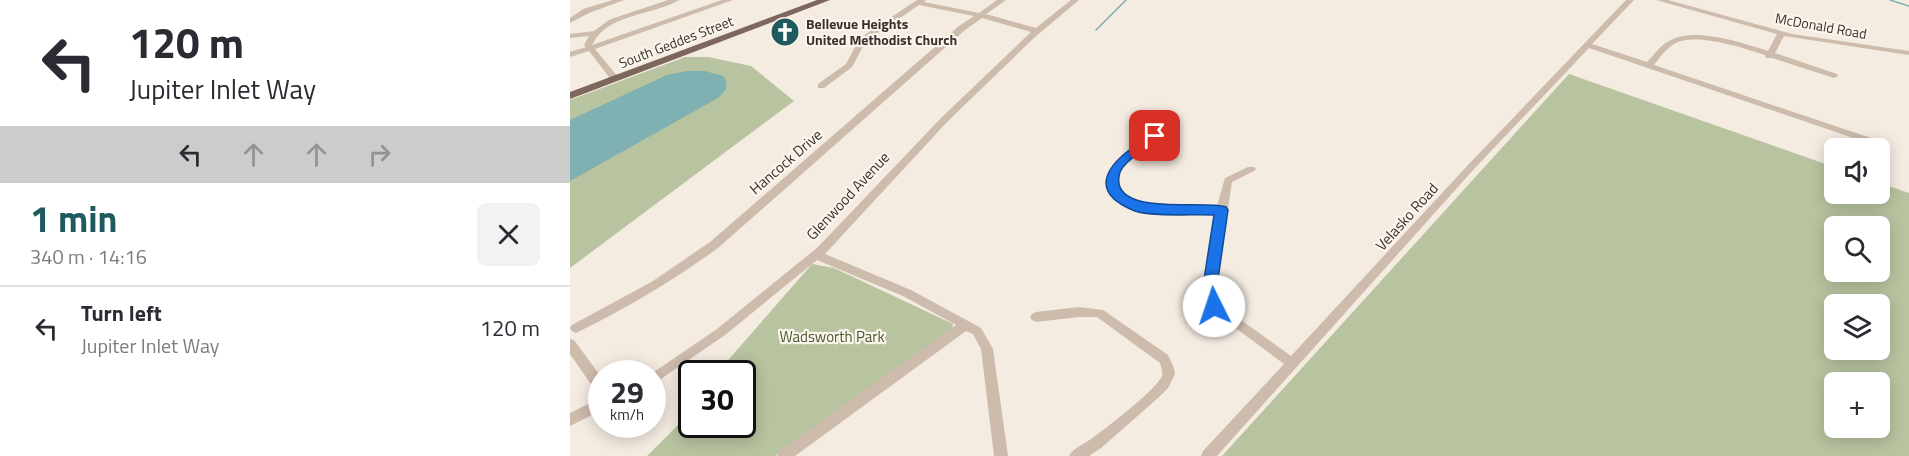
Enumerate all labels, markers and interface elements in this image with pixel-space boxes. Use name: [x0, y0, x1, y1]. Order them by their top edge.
street label: McDonald Road: [1774, 7, 1869, 44]
text: 120 m: [129, 10, 244, 74]
street label: South Geddes Street: [615, 10, 736, 73]
place label: Bellevue Heights United Methodist Church: [806, 13, 957, 50]
church icon: Bellevue Heights United Methodist Church: [769, 16, 801, 48]
icon: left: [30, 24, 108, 102]
text: Jupiter Inlet Way: [129, 68, 316, 109]
pin: [1129, 110, 1180, 161]
icon: arrive: [1138, 119, 1171, 152]
street label: Hancock Drive: [744, 123, 827, 200]
icon: left: [174, 138, 207, 171]
icon: ahead: [237, 138, 270, 171]
icon: ahead: [300, 138, 333, 171]
icon: right: [363, 138, 396, 171]
map controls: [1824, 138, 1890, 438]
button: sound: [1824, 138, 1890, 204]
street label: Glenwood Avenue: [800, 146, 895, 245]
street label: Velasko Road: [1370, 178, 1443, 256]
text: 1 min: [30, 191, 117, 246]
button: close: [477, 203, 540, 266]
button: search: [1824, 216, 1890, 282]
text: 340 m · 14:16: [30, 241, 147, 272]
position arrow: [1182, 274, 1246, 338]
button: layers: [1824, 294, 1890, 360]
text: Turn left: [81, 296, 162, 330]
text: 120 m: [480, 311, 540, 345]
icon: left: [30, 312, 63, 345]
park label: Wadsworth Park: [779, 325, 885, 348]
text: Jupiter Inlet Way: [81, 330, 220, 361]
speed limit sign: 30: [678, 360, 756, 438]
text: 29: [610, 369, 644, 415]
button: +: [1824, 372, 1890, 438]
text: km/h: [610, 403, 644, 426]

